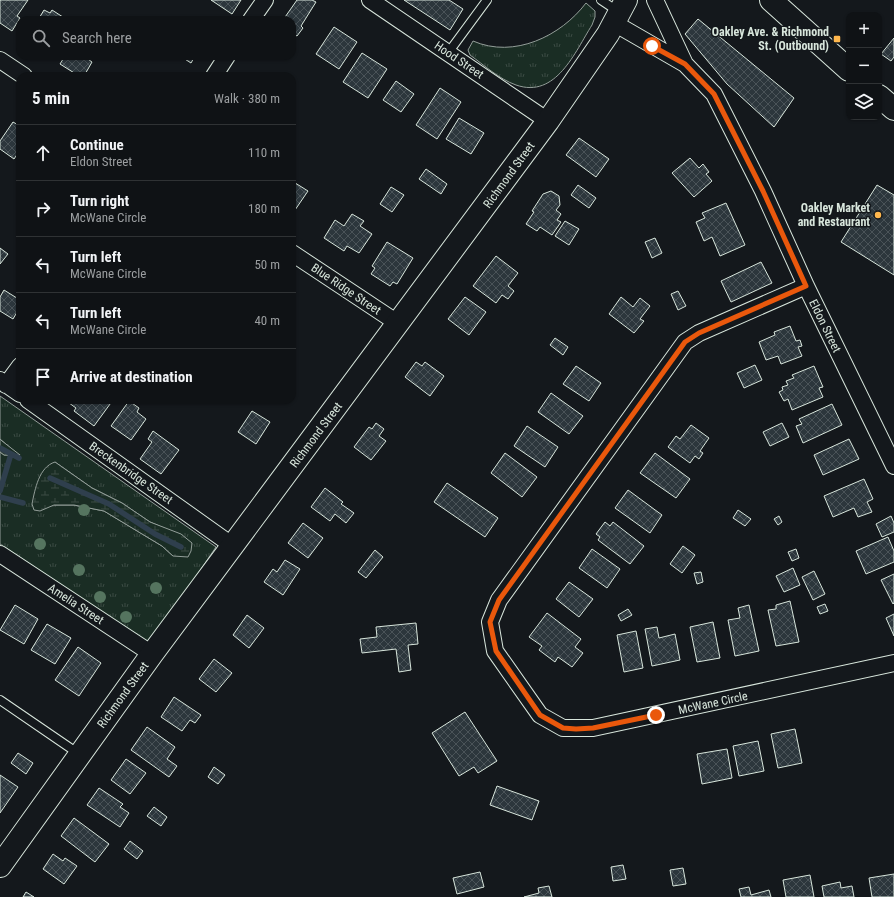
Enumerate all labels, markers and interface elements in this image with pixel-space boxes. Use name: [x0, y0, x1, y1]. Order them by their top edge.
map controls: [846, 12, 882, 120]
button: +: [846, 12, 882, 48]
search box: [16, 16, 296, 60]
place label: Oakley Ave. & Richmond St. (Outbound): [712, 25, 829, 53]
icon: search: [30, 27, 52, 49]
text: Search here: [62, 29, 132, 47]
marker: Oakley Ave. & Richmond St. (Outbound): [832, 34, 842, 44]
route start: [643, 37, 661, 55]
street label: Hood Street: [432, 38, 487, 82]
button: −: [846, 48, 882, 84]
button: layers: [846, 84, 882, 120]
text: 5 min: [32, 88, 70, 108]
text: Walk · 380 m: [214, 91, 280, 106]
text: Continue: [70, 136, 124, 154]
street label: Richmond Street: [480, 139, 538, 211]
icon: ahead: [32, 142, 54, 164]
text: 110 m: [248, 145, 280, 160]
text: Eldon Street: [70, 154, 132, 169]
text: Turn right: [70, 192, 129, 210]
icon: right: [32, 198, 54, 220]
text: 180 m: [248, 201, 280, 216]
place label: Oakley Market and Restaurant: [798, 201, 870, 229]
text: McWane Circle: [70, 210, 146, 225]
marker: Oakley Market and Restaurant: [873, 210, 883, 220]
text: Turn left: [70, 248, 121, 266]
icon: left: [32, 254, 54, 276]
text: 50 m: [254, 257, 280, 272]
street label: Blue Ridge Street: [309, 261, 384, 318]
text: McWane Circle: [70, 266, 146, 281]
street label: Eldon Street: [806, 297, 844, 355]
text: Turn left: [70, 304, 121, 322]
icon: left: [32, 310, 54, 332]
text: 40 m: [254, 313, 280, 328]
text: McWane Circle: [70, 322, 146, 337]
icon: arrive: [32, 366, 54, 388]
text: Arrive at destination: [70, 368, 193, 386]
street label: Richmond Street: [287, 399, 345, 470]
street label: Breckenbridge Street: [87, 439, 176, 507]
street label: Amelia Street: [45, 581, 107, 627]
street label: Richmond Street: [94, 659, 152, 731]
street label: McWane Circle: [677, 689, 749, 717]
route end: [647, 706, 665, 724]

